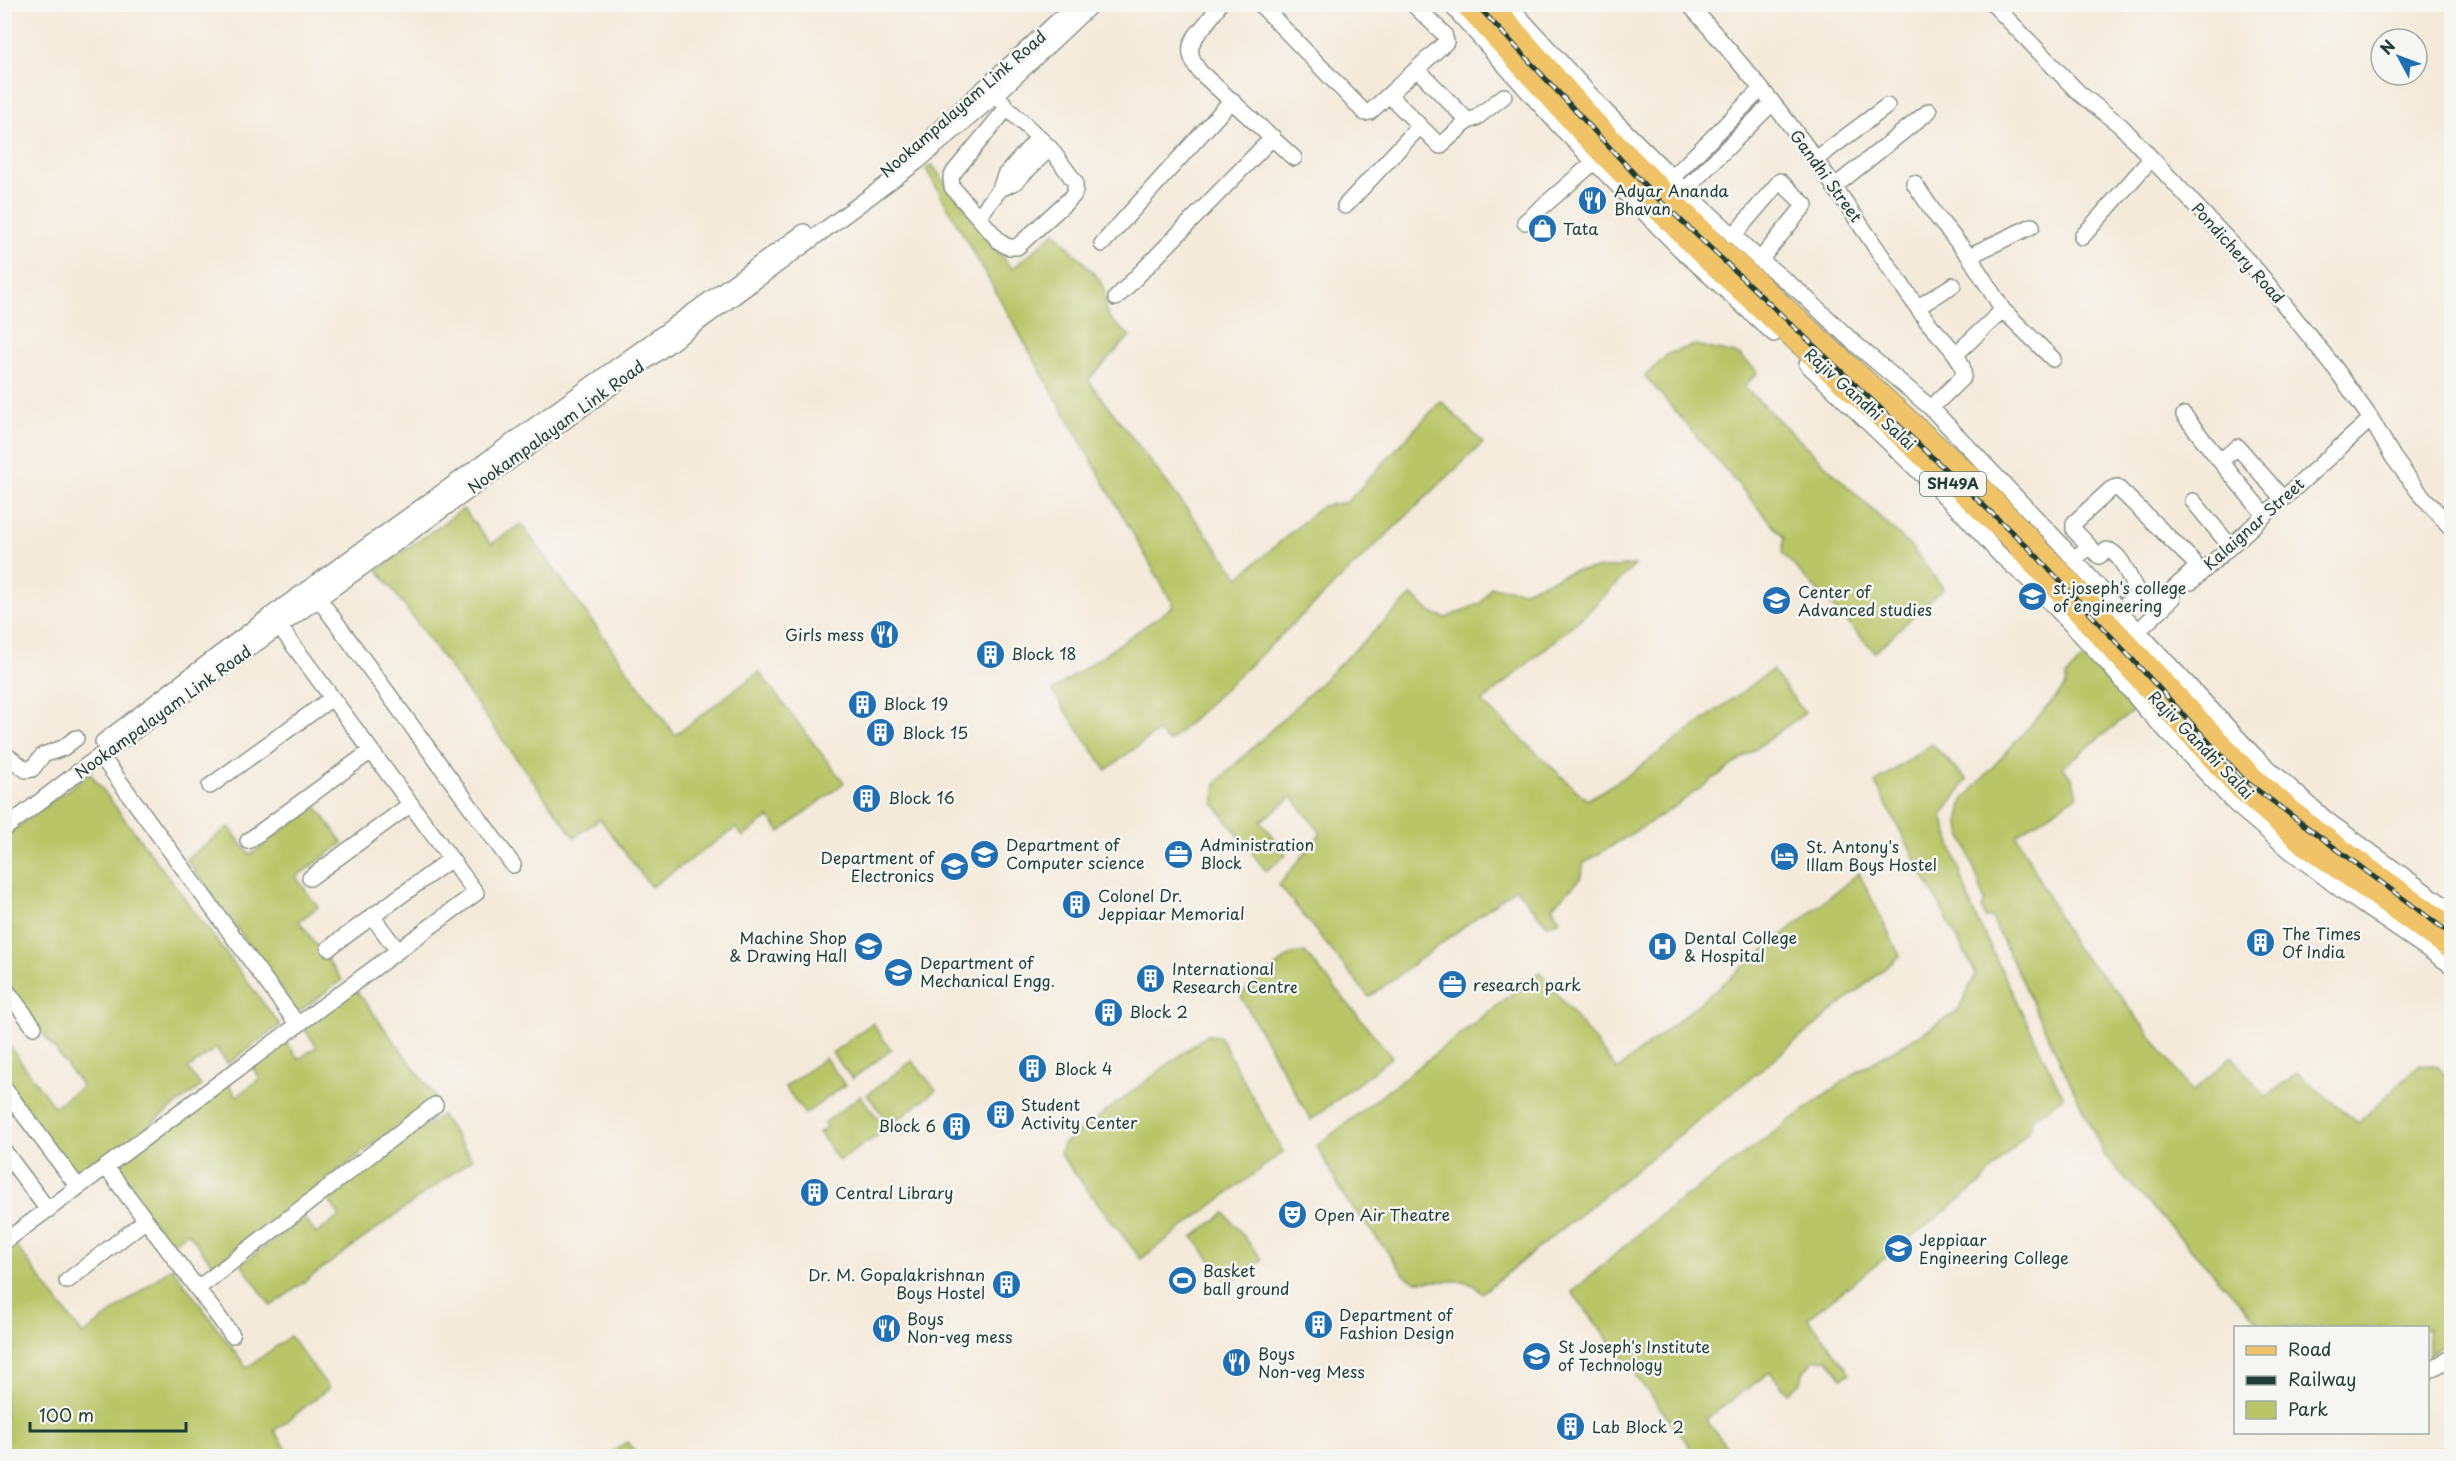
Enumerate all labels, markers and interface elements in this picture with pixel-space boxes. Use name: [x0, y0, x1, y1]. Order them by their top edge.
street label: Nookampalayam Link Road: [874, 24, 1051, 182]
north arrow: [2369, 27, 2429, 87]
text: N: [2374, 34, 2400, 59]
street label: Gandhi Street: [1785, 124, 1869, 227]
place label: Adyar Ananda Bhavan: [1614, 178, 1729, 220]
restaurant icon: Adyar Ananda Bhavan: [1577, 184, 1609, 216]
street label: Pondichery Road: [2187, 197, 2291, 308]
shop icon: Tata: [1526, 213, 1558, 245]
place label: Tata: [1563, 216, 1598, 240]
street label: Rajiv Gandhi Salai: [1800, 342, 1922, 455]
street label: Nookampalayam Link Road: [462, 354, 649, 499]
street label: Kalaignar Street: [2198, 471, 2309, 575]
road number: SH49A: [1920, 472, 1986, 496]
place label: st.joseph's college of engineering: [2053, 575, 2187, 617]
place label: Center of Advanced studies: [1798, 579, 1932, 621]
school or university icon: st.joseph's college of engineering: [2016, 581, 2048, 613]
school or university icon: Center of Advanced studies: [1761, 585, 1793, 617]
restaurant icon: Girls mess: [869, 619, 901, 651]
place label: Girls mess: [785, 622, 864, 646]
building icon: Block 18: [974, 638, 1006, 670]
street label: Nookampalayam Link Road: [69, 639, 256, 784]
place label: Block 18: [1011, 641, 1077, 665]
street label: Rajiv Gandhi Salai: [2143, 685, 2260, 804]
building icon: Block 19: [846, 688, 878, 720]
place label: Block 19: [883, 691, 948, 715]
building icon: Block 15: [865, 717, 897, 749]
place label: Block 15: [902, 720, 968, 744]
building icon: Block 16: [851, 782, 883, 814]
place label: Block 16: [888, 785, 955, 809]
place label: Department of Computer science: [1006, 832, 1145, 874]
place label: Administration Block: [1200, 832, 1314, 874]
place label: St. Antony's Illam Boys Hostel: [1806, 834, 1937, 876]
school or university icon: Department of Computer science: [969, 838, 1001, 870]
office icon: Administration Block: [1163, 838, 1195, 870]
hotel icon: St. Antony's Illam Boys Hostel: [1769, 840, 1801, 872]
place label: Department of Electronics: [821, 845, 936, 887]
school or university icon: Department of Electronics: [939, 851, 971, 883]
place label: Colonel Dr. Jeppiaar Memorial: [1098, 883, 1245, 925]
building icon: Colonel Dr. Jeppiaar Memorial: [1061, 889, 1093, 921]
place label: The Times Of India: [2282, 921, 2361, 963]
place label: Machine Shop & Drawing Hall: [729, 925, 847, 967]
place label: Dental College & Hospital: [1684, 925, 1797, 967]
building icon: The Times Of India: [2245, 927, 2277, 959]
school or university icon: Machine Shop & Drawing Hall: [852, 931, 884, 963]
hospital icon: Dental College & Hospital: [1647, 931, 1679, 963]
place label: Department of Mechanical Engg.: [920, 950, 1055, 992]
school or university icon: Department of Mechanical Engg.: [883, 956, 915, 988]
place label: International Research Centre: [1172, 956, 1298, 998]
building icon: International Research Centre: [1135, 962, 1167, 994]
office icon: research park: [1436, 969, 1468, 1001]
place label: research park: [1473, 972, 1581, 996]
building icon: Block 2: [1092, 996, 1124, 1028]
place label: Block 2: [1129, 999, 1188, 1023]
building icon: Block 4: [1017, 1053, 1049, 1085]
place label: Block 4: [1054, 1056, 1113, 1080]
place label: Student Activity Center: [1021, 1092, 1138, 1134]
building icon: Student Activity Center: [984, 1098, 1016, 1130]
building icon: Block 6: [941, 1110, 973, 1142]
place label: Block 6: [878, 1113, 936, 1137]
building icon: Central Library: [798, 1177, 830, 1209]
place label: Central Library: [835, 1180, 953, 1204]
theatre icon: Open Air Theatre: [1277, 1199, 1309, 1231]
place label: Open Air Theatre: [1314, 1202, 1450, 1226]
place label: Jeppiaar Engineering College: [1919, 1227, 2069, 1269]
school or university icon: Jeppiaar Engineering College: [1882, 1233, 1914, 1265]
place label: Basket ball ground: [1203, 1258, 1290, 1300]
place label: Dr. M. Gopalakrishnan Boys Hostel: [808, 1262, 985, 1304]
sports icon: Basket ball ground: [1166, 1264, 1198, 1296]
building icon: Dr. M. Gopalakrishnan Boys Hostel: [990, 1268, 1022, 1300]
place label: Department of Fashion Design: [1339, 1302, 1455, 1344]
place label: Boys Non-veg mess: [907, 1306, 1013, 1348]
building icon: Department of Fashion Design: [1302, 1308, 1334, 1340]
restaurant icon: Boys Non-veg mess: [870, 1312, 902, 1344]
legend: [2234, 1326, 2429, 1434]
place label: St Joseph's Institute of Technology: [1558, 1334, 1710, 1376]
text: Road: [2288, 1335, 2332, 1362]
school or university icon: St Joseph's Institute of Technology: [1521, 1340, 1553, 1372]
place label: Boys Non-veg Mess: [1258, 1341, 1365, 1383]
restaurant icon: Boys Non-veg Mess: [1221, 1347, 1253, 1379]
text: Railway: [2288, 1365, 2356, 1392]
scale bar: [30, 1395, 186, 1433]
text: Park: [2288, 1395, 2328, 1422]
text: 100 m: [39, 1401, 94, 1428]
building icon: Lab Block 2: [1555, 1411, 1587, 1443]
place label: Lab Block 2: [1592, 1414, 1684, 1438]

